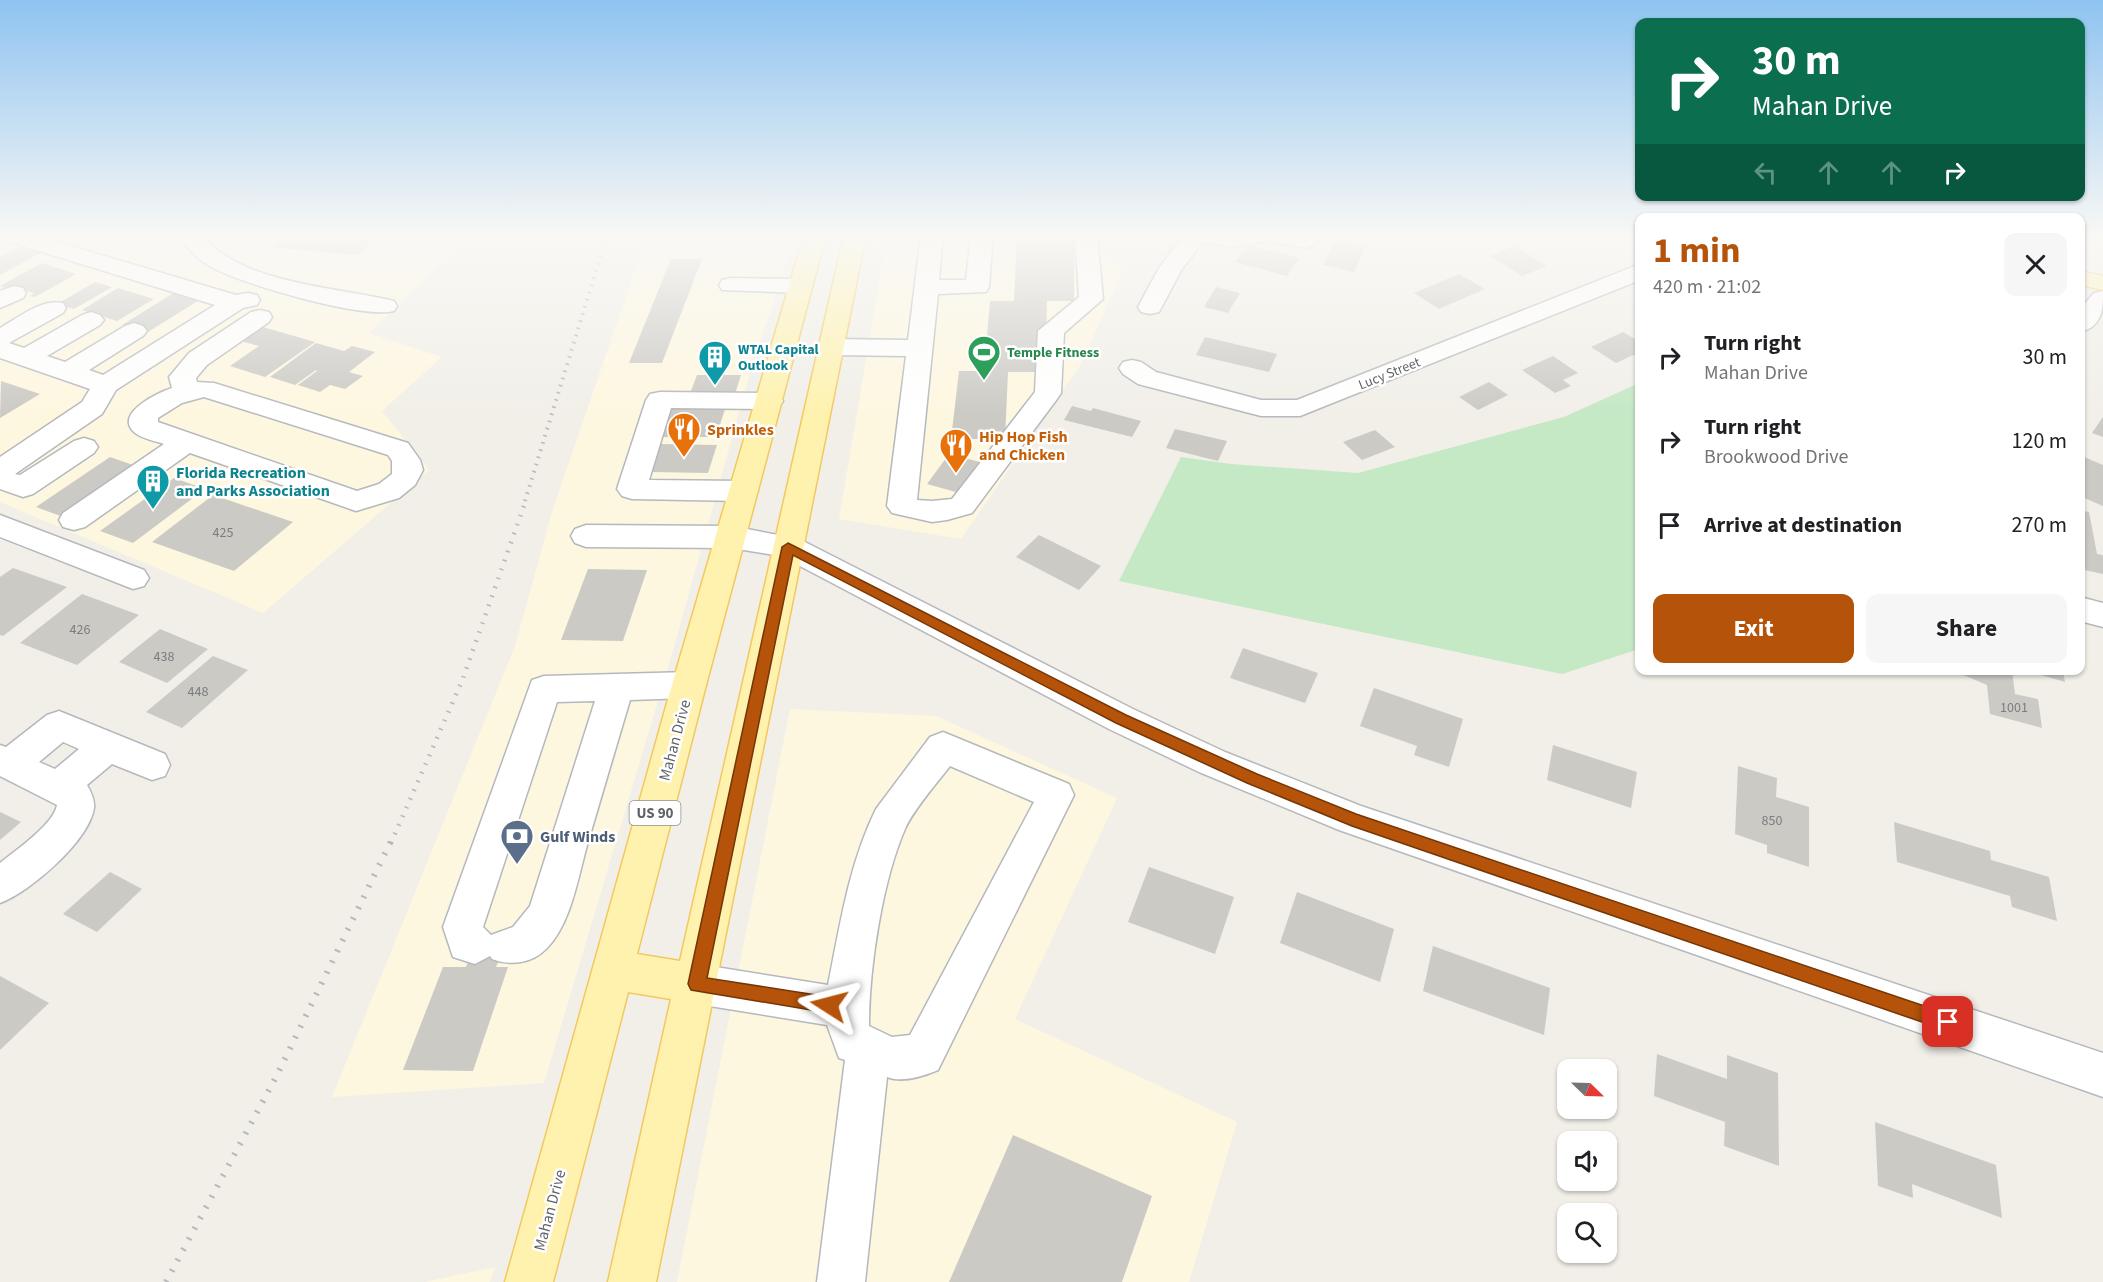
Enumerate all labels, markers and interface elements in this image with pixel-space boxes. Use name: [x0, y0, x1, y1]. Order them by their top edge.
text: 30 m: [1752, 31, 1841, 91]
icon: right: [1653, 42, 1731, 120]
text: Mahan Drive: [1752, 87, 1892, 126]
icon: left: [1749, 156, 1782, 189]
icon: ahead: [1812, 156, 1845, 189]
icon: ahead: [1875, 156, 1908, 189]
icon: right: [1938, 156, 1971, 189]
text: 1 min: [1653, 225, 1741, 276]
button: close: [2004, 233, 2067, 296]
text: 420 m · 21:02: [1653, 273, 1761, 301]
text: Turn right: [1704, 327, 1801, 359]
sports icon: Temple Fitness: [966, 334, 1002, 381]
building icon: WTAL Capital Outlook: [697, 339, 733, 386]
place label: WTAL Capital Outlook: [738, 340, 819, 376]
icon: right: [1653, 341, 1686, 374]
text: 30 m: [2022, 341, 2067, 373]
place label: Temple Fitness: [1007, 343, 1099, 363]
street label: Lucy Street: [1355, 352, 1424, 395]
text: Mahan Drive: [1704, 359, 1808, 387]
restaurant icon: Sprinkles: [666, 411, 702, 458]
text: Turn right: [1704, 411, 1801, 443]
place label: Sprinkles: [707, 419, 774, 441]
icon: right: [1653, 425, 1686, 458]
text: 120 m: [2012, 425, 2067, 457]
place label: Hip Hop Fish and Chicken: [979, 426, 1068, 466]
restaurant icon: Hip Hop Fish and Chicken: [938, 427, 974, 474]
text: Brookwood Drive: [1704, 443, 1849, 471]
place label: Florida Recreation and Parks Association: [176, 462, 330, 502]
building icon: Florida Recreation and Parks Association: [135, 463, 171, 510]
icon: arrive: [1653, 509, 1686, 542]
text: Arrive at destination: [1704, 509, 1902, 541]
text: 270 m: [2012, 509, 2067, 541]
house number: 425: [213, 523, 233, 543]
button: Exit: [1653, 594, 1854, 663]
button: Share: [1866, 594, 2067, 663]
house number: 426: [70, 620, 90, 640]
house number: 438: [154, 647, 174, 667]
house number: 448: [188, 682, 208, 702]
street label: Mahan Drive: [654, 697, 696, 783]
house number: 1001: [2000, 698, 2028, 718]
road number: US 90: [630, 801, 680, 825]
house number: 850: [1762, 811, 1782, 831]
bank icon: Gulf Winds: [499, 818, 535, 865]
place label: Gulf Winds: [540, 826, 615, 848]
position arrow: [797, 973, 861, 1037]
pin: [1922, 996, 1973, 1047]
icon: arrive: [1931, 1005, 1964, 1038]
north arrow: [1557, 1059, 1617, 1119]
map controls: [1557, 1059, 1617, 1263]
button: sound: [1557, 1131, 1617, 1191]
street label: Mahan Drive: [529, 1167, 571, 1253]
button: search: [1557, 1203, 1617, 1263]

